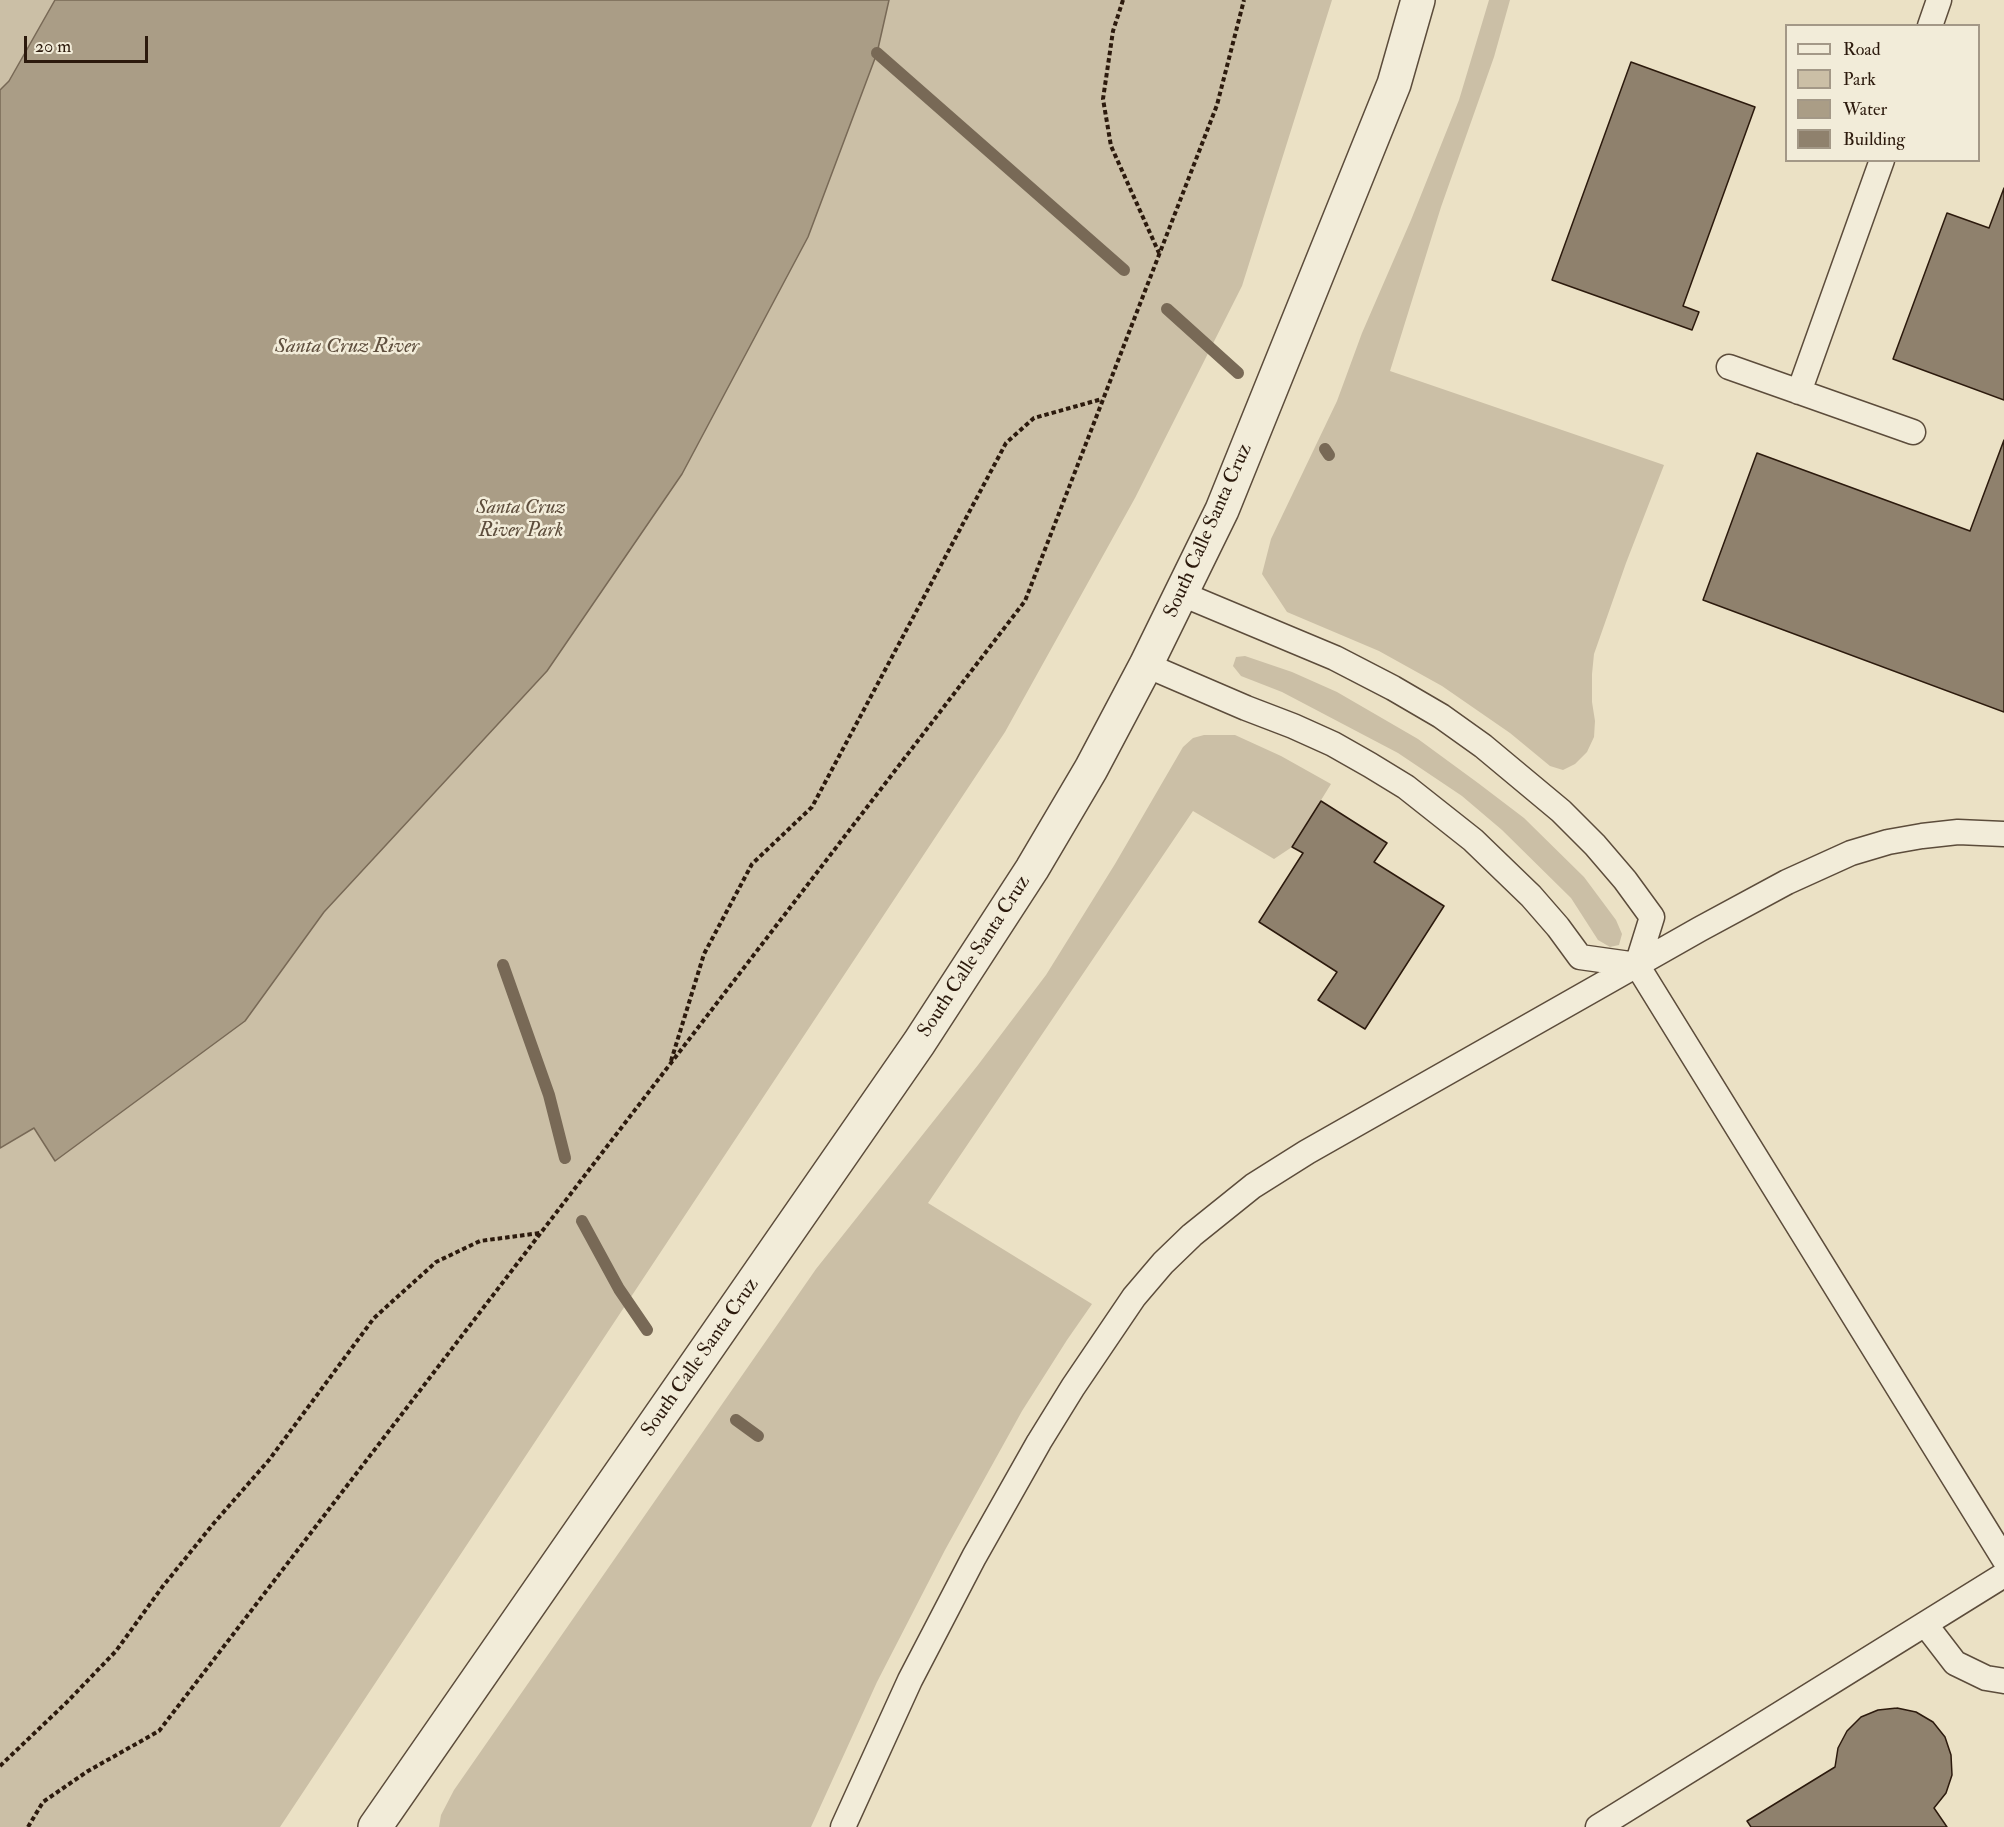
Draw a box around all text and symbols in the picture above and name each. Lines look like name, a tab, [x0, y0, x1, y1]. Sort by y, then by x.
scale bar	[27, 24, 152, 62]
legend	[1785, 24, 1980, 162]
text: 20 m	[35, 35, 71, 58]
text: Road	[1843, 38, 1881, 61]
text: Park	[1843, 68, 1876, 91]
text: Water	[1843, 98, 1887, 121]
text: Building	[1843, 128, 1905, 151]
water label: Santa Cruz River	[275, 334, 419, 360]
street label: South Calle Santa Cruz	[1160, 440, 1258, 622]
park label: Santa Cruz River Park	[476, 497, 566, 544]
street label: South Calle Santa Cruz	[914, 872, 1036, 1042]
street label: South Calle Santa Cruz	[637, 1274, 765, 1442]

